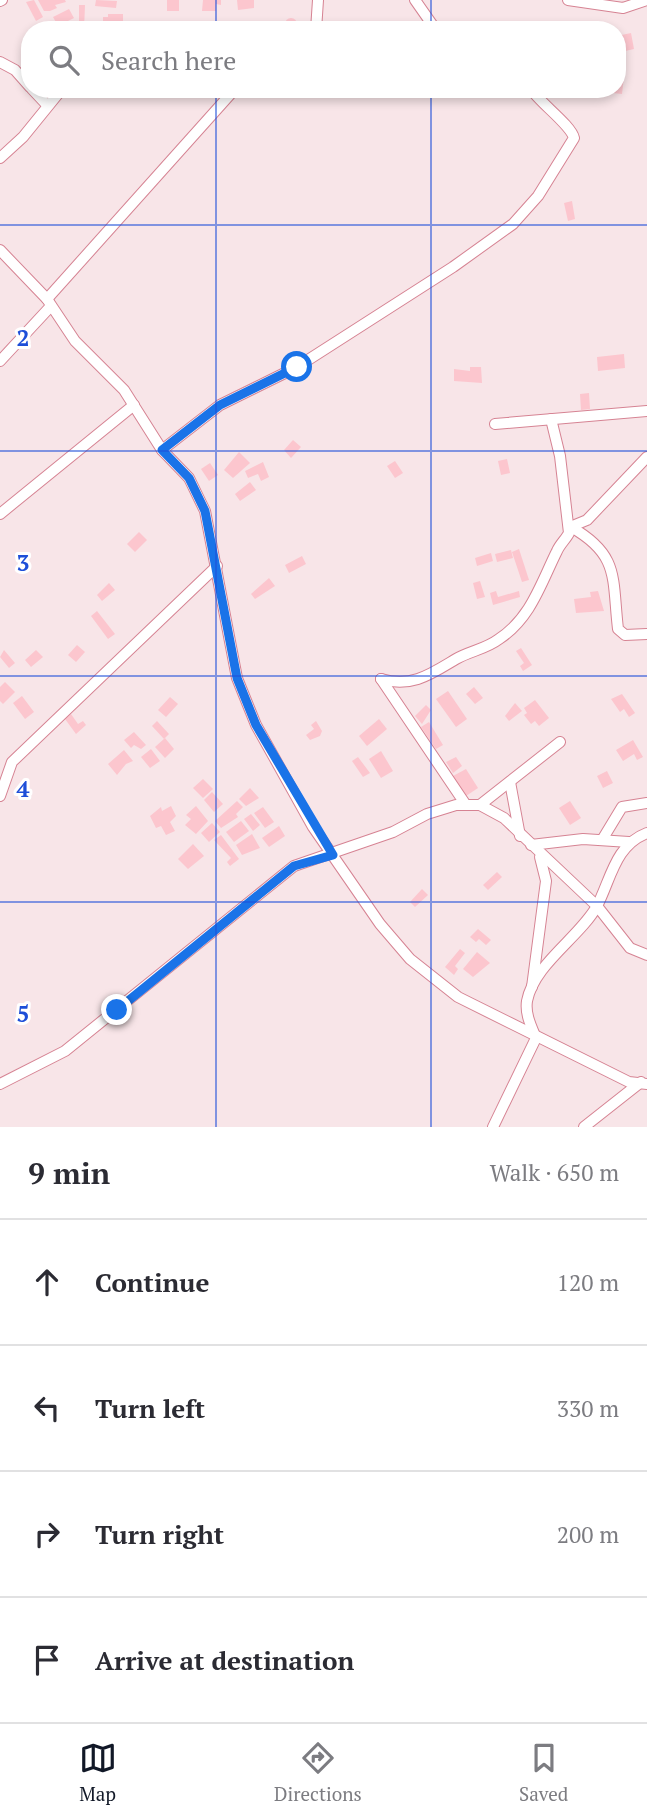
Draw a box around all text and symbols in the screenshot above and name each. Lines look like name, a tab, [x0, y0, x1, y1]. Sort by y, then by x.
search box	[21, 21, 626, 98]
icon: search	[45, 41, 83, 79]
text: Search here	[101, 43, 236, 77]
text: 2	[17, 322, 30, 353]
route start	[281, 351, 312, 382]
text: 3	[17, 547, 30, 578]
text: 4	[17, 773, 30, 804]
route end	[101, 994, 132, 1025]
text: 5	[17, 998, 30, 1029]
text: 9 min	[28, 1153, 110, 1193]
text: Walk · 650 m	[490, 1157, 619, 1188]
icon: ahead	[28, 1263, 66, 1301]
text: Continue	[95, 1265, 209, 1299]
text: 120 m	[557, 1267, 619, 1298]
icon: left	[28, 1389, 66, 1427]
text: Turn left	[95, 1391, 205, 1425]
text: 330 m	[557, 1393, 619, 1424]
icon: right	[28, 1515, 66, 1553]
text: Turn right	[95, 1517, 224, 1551]
text: 200 m	[557, 1519, 619, 1550]
icon: arrive	[28, 1641, 66, 1679]
text: Arrive at destination	[95, 1643, 354, 1677]
tab: Map	[79, 1739, 117, 1806]
tab: Directions	[274, 1739, 362, 1806]
tab: Saved	[519, 1739, 568, 1806]

